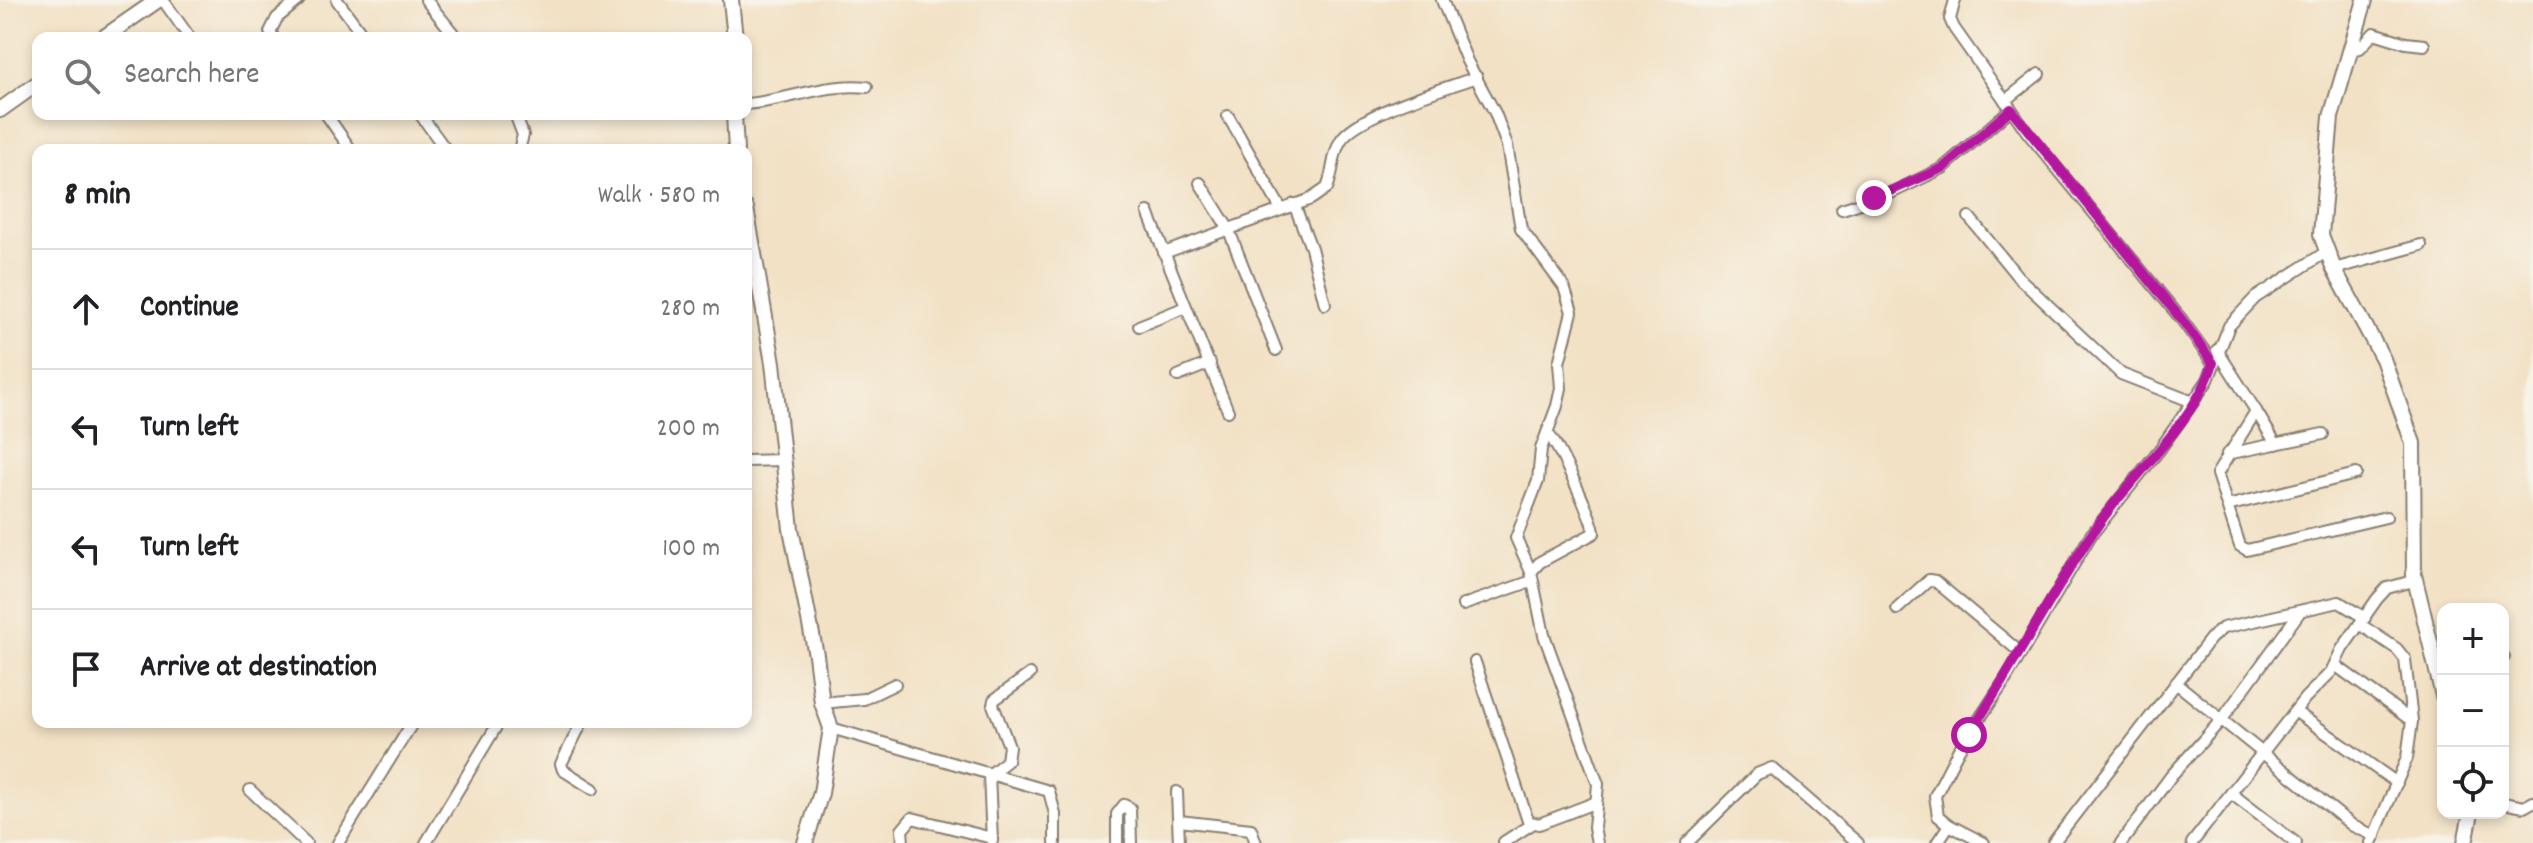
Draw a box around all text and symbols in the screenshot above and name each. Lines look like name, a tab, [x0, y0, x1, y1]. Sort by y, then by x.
search box	[32, 32, 752, 120]
icon: search	[60, 54, 104, 98]
text: Search here	[124, 55, 260, 98]
text: 8 min	[64, 172, 131, 221]
text: Walk · 580 m	[598, 178, 720, 215]
route end	[1856, 180, 1892, 216]
icon: ahead	[64, 287, 108, 331]
text: Continue	[140, 288, 239, 331]
text: 280 m	[660, 291, 720, 328]
icon: left	[64, 407, 108, 451]
text: Turn left	[140, 408, 239, 451]
text: 200 m	[656, 411, 720, 448]
icon: left	[64, 527, 108, 571]
text: Turn left	[140, 528, 239, 571]
text: 100 m	[662, 531, 720, 568]
map controls	[2437, 603, 2509, 819]
button: +	[2437, 603, 2509, 675]
icon: arrive	[64, 647, 108, 691]
text: Arrive at destination	[140, 648, 377, 691]
button: −	[2437, 675, 2509, 747]
route start	[1951, 717, 1987, 753]
button: locate	[2437, 747, 2509, 819]

